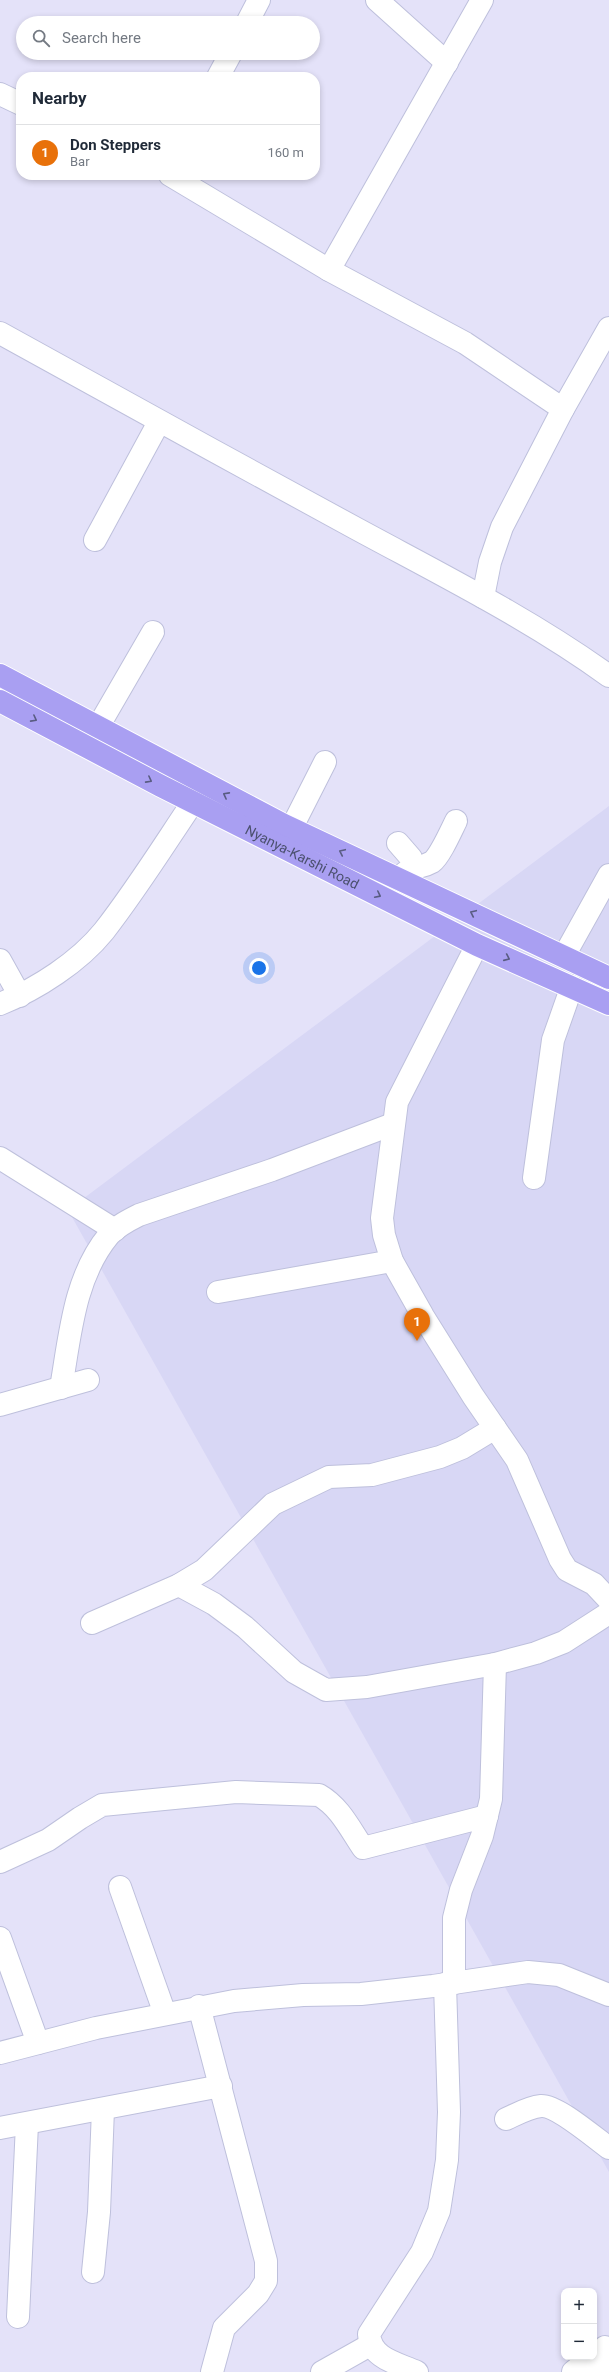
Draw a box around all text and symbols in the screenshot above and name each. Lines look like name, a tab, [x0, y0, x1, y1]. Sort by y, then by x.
search box	[16, 16, 320, 60]
icon: search	[30, 27, 52, 49]
text: Search here	[62, 29, 141, 47]
text: Nearby	[32, 88, 87, 108]
text: Don Steppers	[70, 136, 161, 154]
text: 1	[41, 145, 49, 160]
text: 160 m	[267, 145, 304, 160]
text: Bar	[70, 154, 90, 169]
one-way arrow	[30, 714, 38, 722]
one-way arrow	[145, 776, 152, 783]
one-way arrow	[223, 792, 230, 799]
street label: Nyanya-Karshi Road	[243, 822, 362, 892]
one-way arrow	[339, 849, 347, 857]
one-way arrow	[374, 890, 381, 898]
one-way arrow	[469, 910, 477, 918]
one-way arrow	[503, 953, 511, 961]
your location	[249, 958, 269, 978]
pin: 1	[404, 1308, 430, 1341]
map controls	[561, 2288, 597, 2360]
button: +	[561, 2288, 597, 2324]
button: −	[561, 2324, 597, 2360]

